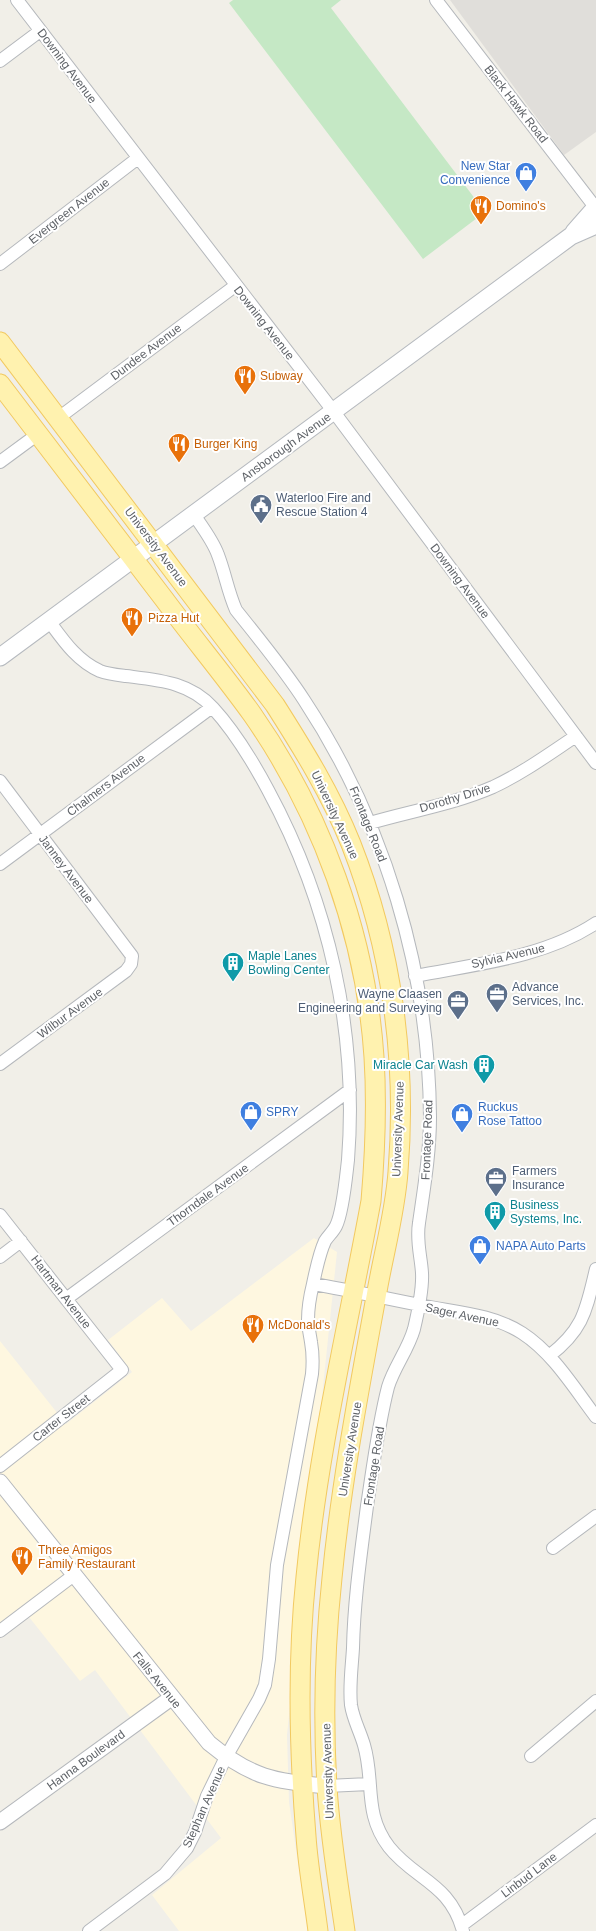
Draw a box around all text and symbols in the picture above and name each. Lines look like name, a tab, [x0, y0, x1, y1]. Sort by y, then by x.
street label: Downing Avenue	[34, 26, 100, 106]
street label: Black Hawk Road	[481, 62, 551, 146]
place label: New Star Convenience	[440, 159, 510, 187]
shop icon: New Star Convenience	[513, 160, 539, 193]
street label: Evergreen Avenue	[26, 175, 112, 247]
restaurant icon: Domino's	[468, 193, 494, 226]
place label: Domino's	[496, 199, 546, 213]
street label: Downing Avenue	[231, 283, 297, 363]
street label: Dundee Avenue	[108, 321, 184, 383]
restaurant icon: Subway	[232, 363, 258, 396]
place label: Subway	[260, 369, 303, 383]
street label: Ansborough Avenue	[238, 409, 334, 484]
restaurant icon: Burger King	[166, 431, 192, 464]
place label: Burger King	[194, 437, 257, 451]
place label: Waterloo Fire and Rescue Station 4	[276, 491, 371, 519]
public building icon: Waterloo Fire and Rescue Station 4	[248, 492, 274, 525]
street label: University Avenue	[122, 505, 191, 590]
street label: Downing Avenue	[427, 541, 493, 621]
restaurant icon: Pizza Hut	[119, 605, 145, 638]
place label: Pizza Hut	[148, 611, 200, 625]
street label: Chalmers Avenue	[64, 751, 148, 819]
street label: University Avenue	[308, 769, 362, 862]
street label: Dorothy Drive	[418, 780, 492, 815]
street label: Frontage Road	[347, 784, 389, 864]
street label: Janney Avenue	[36, 832, 96, 906]
street label: Sylvia Avenue	[470, 941, 547, 971]
place label: Maple Lanes Bowling Center	[248, 949, 329, 977]
building icon: Maple Lanes Bowling Center	[220, 950, 246, 983]
place label: Advance Services, Inc.	[512, 980, 584, 1008]
office icon: Advance Services, Inc.	[484, 981, 510, 1014]
street label: Wilbur Avenue	[35, 984, 106, 1041]
place label: Wayne Claasen Engineering and Surveying	[298, 987, 442, 1015]
office icon: Wayne Claasen Engineering and Surveying	[445, 988, 471, 1021]
building icon: Miracle Car Wash	[471, 1052, 497, 1085]
place label: Miracle Car Wash	[373, 1058, 468, 1072]
street label: University Avenue	[389, 1081, 407, 1177]
shop icon: SPRY	[238, 1099, 264, 1132]
street label: Frontage Road	[419, 1100, 435, 1180]
place label: Ruckus Rose Tattoo	[478, 1100, 542, 1128]
shop icon: Ruckus Rose Tattoo	[449, 1101, 475, 1134]
place label: SPRY	[266, 1105, 298, 1119]
street label: Thorndale Avenue	[165, 1161, 252, 1229]
place label: Farmers Insurance	[512, 1164, 565, 1192]
office icon: Farmers Insurance	[483, 1165, 509, 1198]
place label: Business Systems, Inc.	[510, 1198, 582, 1226]
building icon: Business Systems, Inc.	[482, 1199, 508, 1232]
shop icon: NAPA Auto Parts	[467, 1233, 493, 1266]
place label: NAPA Auto Parts	[496, 1239, 586, 1253]
street label: Hartman Avenue	[28, 1253, 94, 1332]
street label: Sager Avenue	[424, 1300, 501, 1330]
restaurant icon: McDonald's	[240, 1312, 266, 1345]
place label: McDonald's	[268, 1318, 330, 1332]
street label: Carter Street	[30, 1391, 93, 1445]
street label: University Avenue	[336, 1400, 364, 1497]
street label: Frontage Road	[361, 1425, 387, 1507]
place label: Three Amigos Family Restaurant	[38, 1543, 136, 1571]
restaurant icon: Three Amigos Family Restaurant	[9, 1544, 35, 1577]
street label: Falls Avenue	[130, 1649, 184, 1711]
street label: University Avenue	[319, 1723, 337, 1819]
street label: Hanna Boulevard	[44, 1727, 128, 1793]
street label: Stephan Avenue	[180, 1764, 228, 1850]
street label: Linbud Lane	[498, 1849, 560, 1900]

